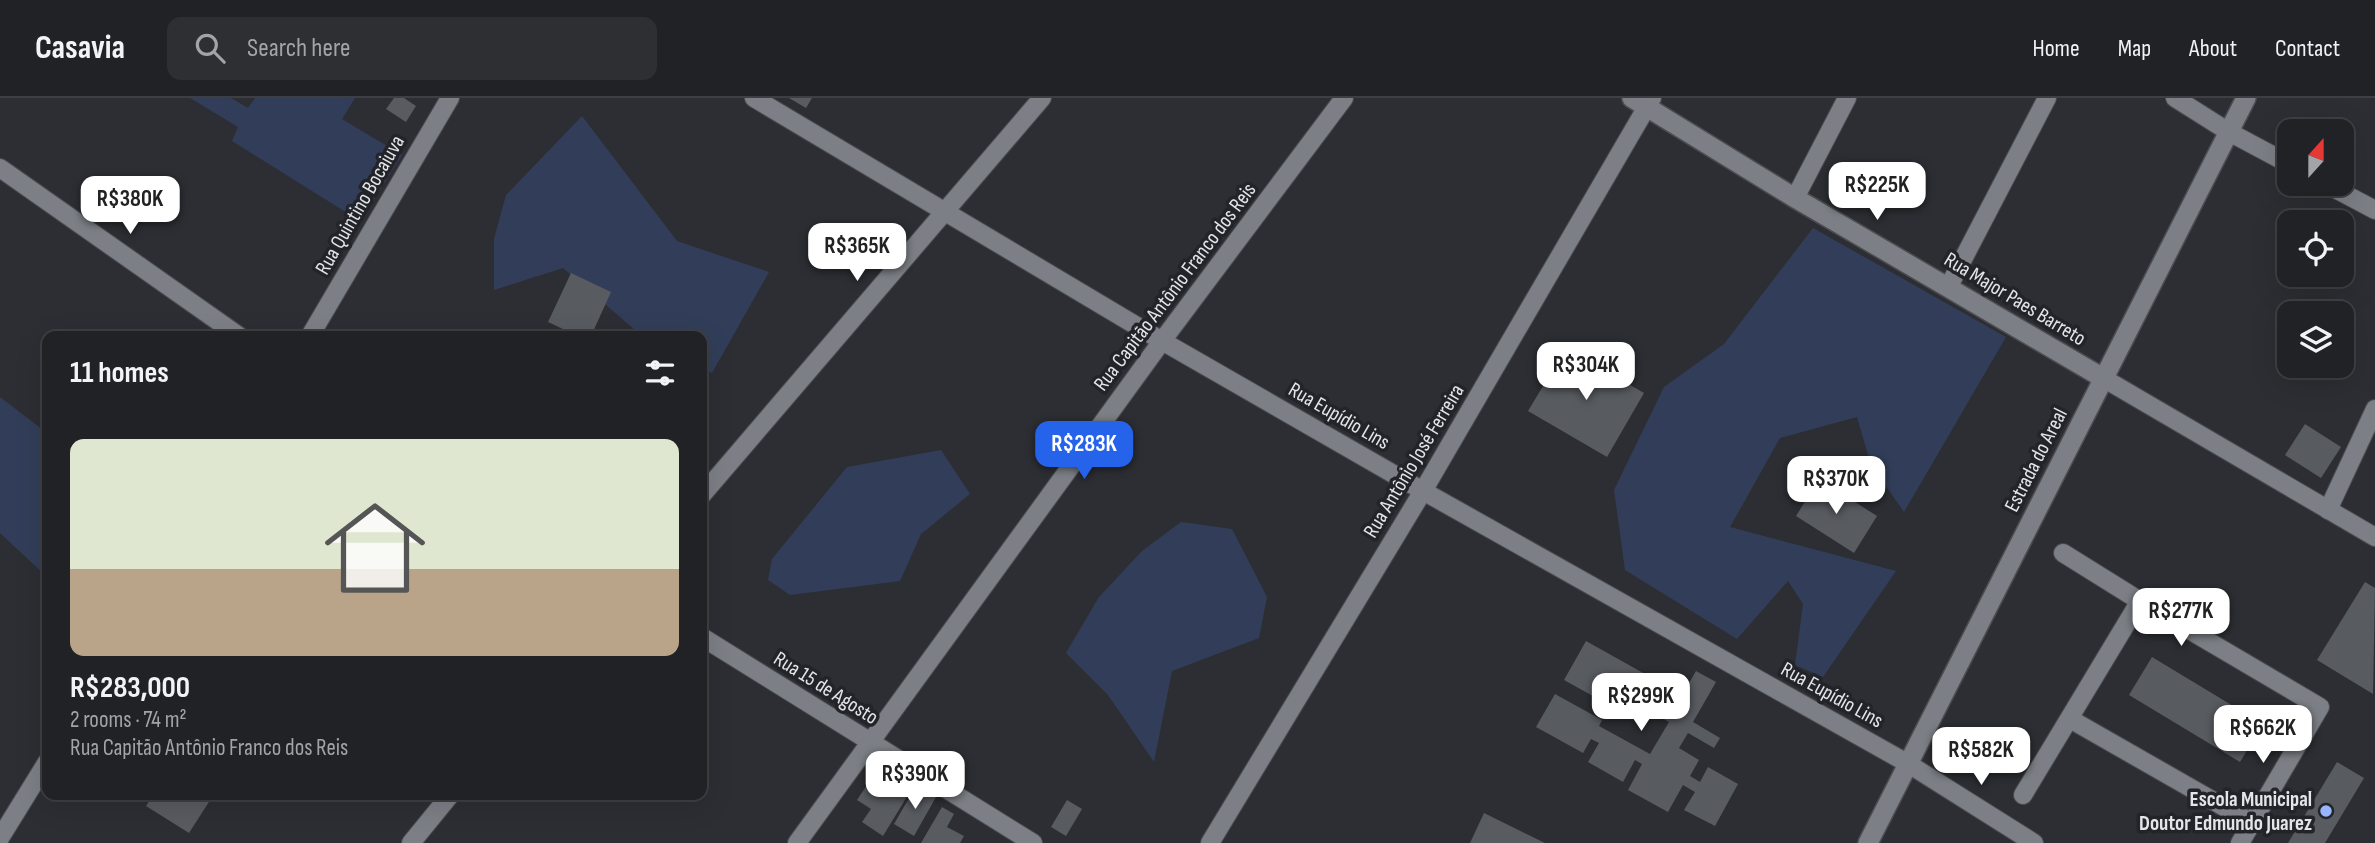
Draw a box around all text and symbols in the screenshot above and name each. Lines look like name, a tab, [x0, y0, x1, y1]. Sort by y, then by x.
search box	[167, 17, 657, 80]
text: Casavia	[35, 28, 125, 68]
icon: search	[191, 29, 229, 67]
text: Search here	[247, 33, 350, 64]
text: Home	[2032, 34, 2080, 63]
text: Map	[2118, 34, 2151, 63]
text: About	[2189, 34, 2237, 63]
text: Contact	[2275, 34, 2340, 63]
north arrow	[2277, 119, 2354, 196]
map controls	[2277, 119, 2354, 378]
street label: Rua Quintino Bocaiuva	[310, 131, 410, 279]
pin: R$225K	[1820, 162, 1934, 222]
text: R$225K	[1845, 171, 1909, 199]
pin: R$380K	[73, 176, 187, 236]
street label: Rua Capitão Antônio Franco dos Reis	[1089, 178, 1261, 396]
text: R$380K	[97, 185, 163, 213]
button: locate	[2277, 210, 2354, 287]
pin: R$365K	[800, 223, 914, 283]
text: R$365K	[824, 232, 890, 260]
street label: Rua Major Paes Barreto	[1940, 247, 2090, 351]
button: layers	[2277, 301, 2354, 378]
pin: R$304K	[1529, 342, 1643, 402]
text: R$304K	[1553, 351, 1619, 379]
icon: filters	[641, 354, 679, 392]
text: 11 homes	[70, 355, 169, 391]
street label: Rua Eupídio Lins	[1284, 377, 1394, 455]
street label: Rua Antônio José Ferreira	[1358, 380, 1470, 542]
street label: Estrada do Areal	[1999, 404, 2073, 516]
pin: R$283K	[1027, 422, 1141, 481]
text: R$283K	[1051, 430, 1117, 458]
pin: R$370K	[1779, 456, 1893, 516]
text: R$370K	[1803, 465, 1869, 493]
icon: home	[312, 485, 438, 611]
pin: R$277K	[2124, 588, 2238, 648]
text: R$277K	[2149, 597, 2213, 625]
street label: Rua 15 de Agosto	[769, 646, 883, 730]
street label: Rua Eupídio Lins	[1777, 657, 1887, 733]
text: R$283,000	[70, 670, 190, 706]
pin: R$299K	[1584, 674, 1698, 733]
text: R$299K	[1608, 682, 1674, 710]
text: 2 rooms · 74 m²	[70, 706, 187, 734]
pin: R$662K	[2206, 706, 2320, 765]
text: R$662K	[2230, 714, 2296, 742]
pin: R$582K	[1924, 728, 2038, 787]
text: Rua Capitão Antônio Franco dos Reis	[70, 734, 348, 762]
text: R$582K	[1948, 736, 2014, 764]
pin: R$390K	[858, 752, 972, 811]
text: R$390K	[882, 760, 948, 788]
place label: Escola Municipal Doutor Edmundo Juarez	[2139, 787, 2312, 836]
marker: Escola Municipal Doutor Edmundo Juarez	[2318, 803, 2334, 819]

